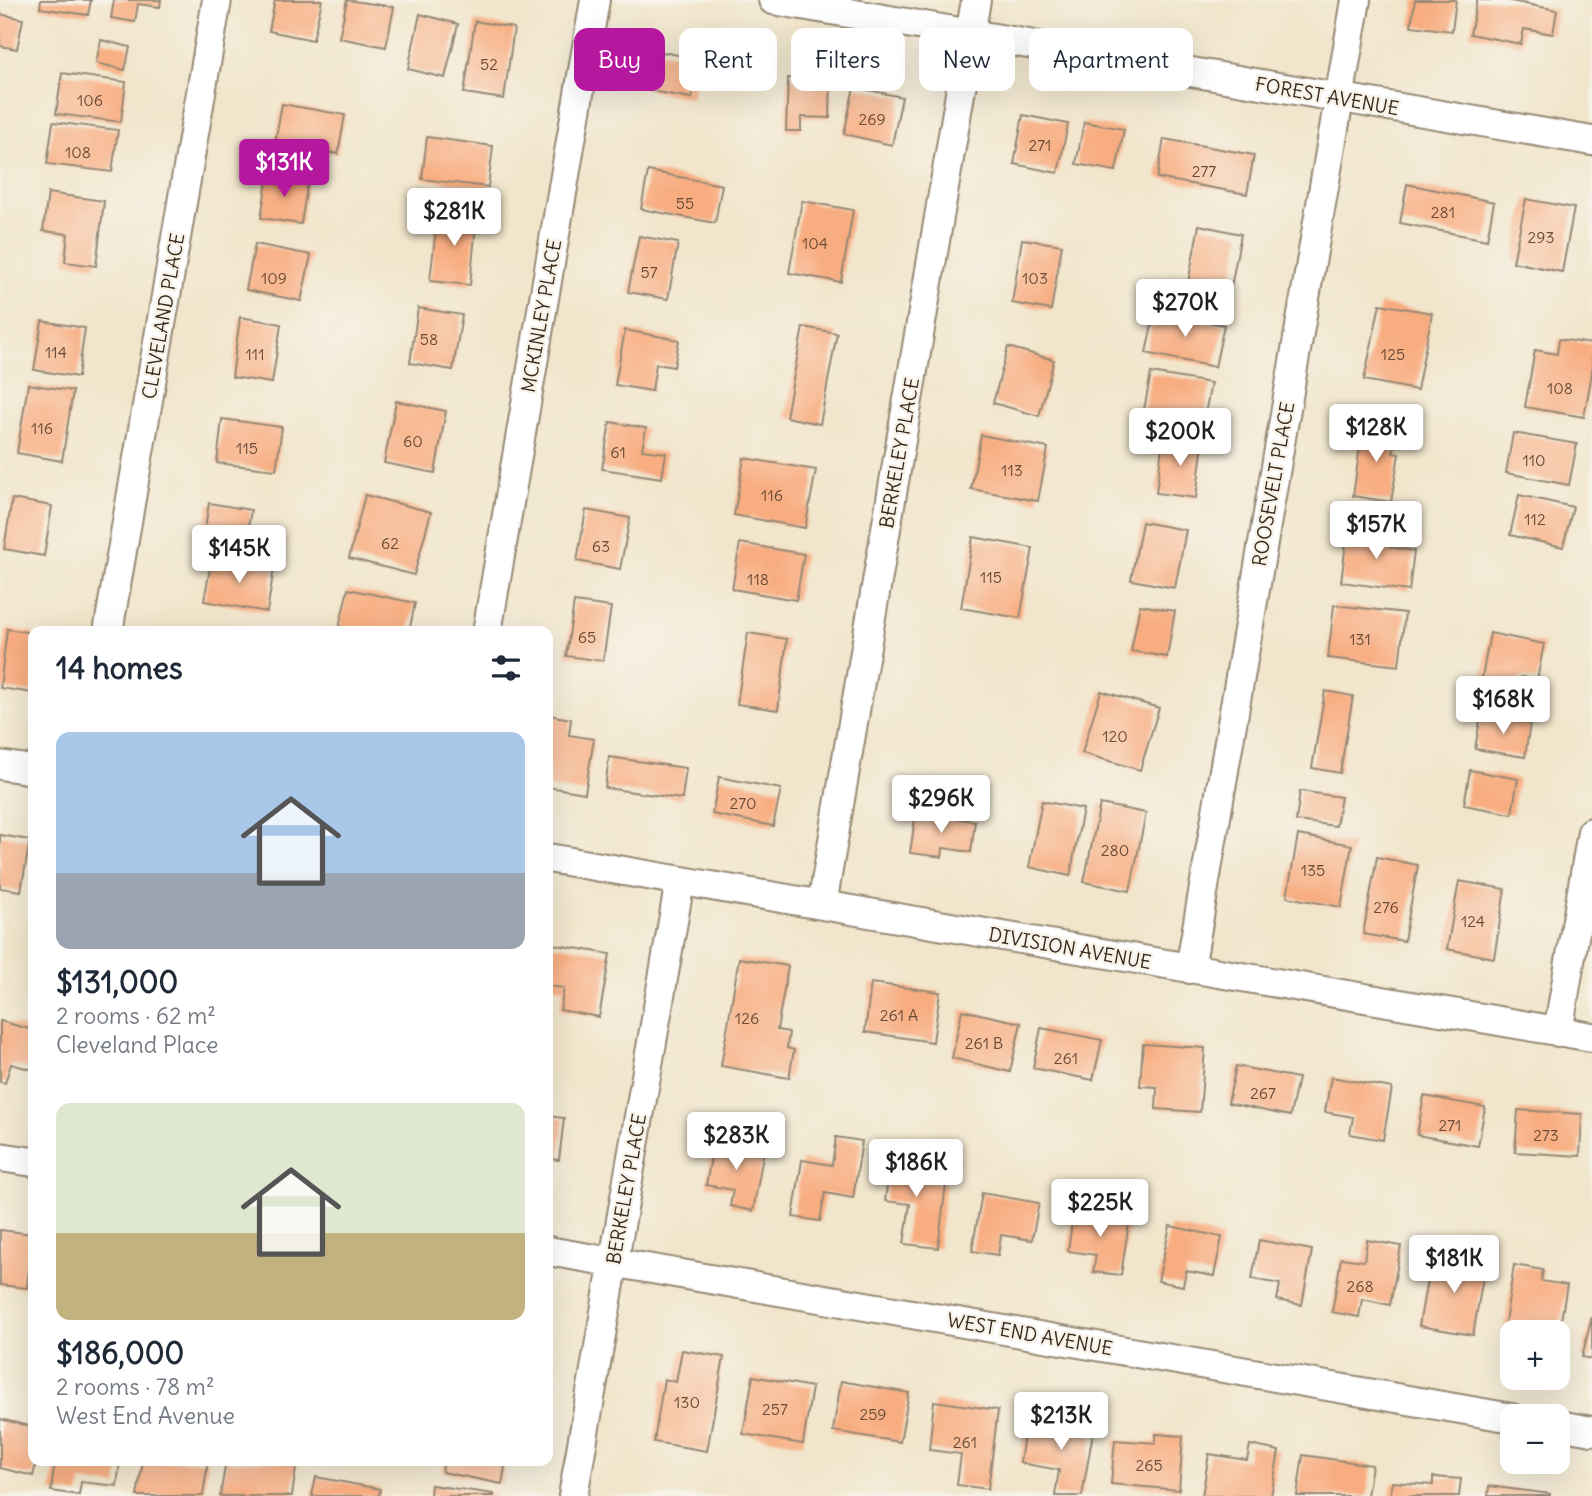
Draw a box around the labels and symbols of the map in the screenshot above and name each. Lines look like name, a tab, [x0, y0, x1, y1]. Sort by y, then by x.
house number: 52	[480, 54, 498, 74]
street label: FOREST AVENUE	[1253, 72, 1401, 120]
house number: 106	[77, 90, 103, 110]
house number: 269	[858, 109, 886, 129]
house number: 271	[1029, 135, 1051, 155]
pin: $131K	[235, 140, 333, 199]
house number: 108	[65, 142, 91, 162]
house number: 277	[1192, 161, 1216, 181]
pin: $281K	[405, 188, 503, 248]
house number: 55	[676, 193, 694, 213]
house number: 281	[1431, 202, 1455, 222]
house number: 293	[1527, 227, 1555, 247]
street label: CLEVELAND PLACE	[137, 231, 189, 401]
house number: 104	[802, 233, 828, 253]
street label: MCKINLEY PLACE	[516, 238, 566, 394]
house number: 57	[640, 262, 658, 282]
house number: 109	[261, 268, 287, 288]
house number: 103	[1022, 268, 1048, 288]
pin: $270K	[1136, 280, 1234, 339]
house number: 58	[420, 329, 438, 349]
house number: 114	[45, 342, 67, 362]
house number: 111	[245, 344, 265, 364]
house number: 125	[1381, 344, 1405, 364]
street label: BERKELEY PLACE	[874, 376, 924, 530]
house number: 108	[1547, 378, 1573, 398]
street label: ROOSEVELT PLACE	[1247, 400, 1299, 568]
pin: $128K	[1327, 405, 1425, 464]
pin: $200K	[1131, 408, 1229, 468]
house number: 116	[31, 418, 53, 438]
house number: 60	[403, 431, 423, 451]
house number: 115	[236, 438, 258, 458]
house number: 61	[610, 442, 626, 462]
house number: 110	[1522, 450, 1546, 470]
house number: 113	[1001, 460, 1023, 480]
house number: 116	[761, 485, 783, 505]
pin: $157K	[1327, 502, 1425, 561]
house number: 112	[1524, 509, 1546, 529]
pin: $145K	[190, 526, 288, 585]
house number: 62	[381, 533, 399, 553]
house number: 63	[592, 536, 610, 556]
house number: 115	[980, 567, 1002, 587]
house number: 118	[747, 569, 769, 589]
house number: 65	[578, 627, 596, 647]
house number: 131	[1349, 629, 1371, 649]
pin: $168K	[1454, 676, 1552, 736]
house number: 120	[1102, 726, 1128, 746]
pin: $296K	[892, 776, 990, 835]
house number: 270	[729, 793, 757, 813]
house number: 280	[1101, 840, 1129, 860]
house number: 135	[1301, 860, 1325, 880]
house number: 276	[1373, 897, 1399, 917]
house number: 124	[1461, 911, 1485, 931]
street label: DIVISION AVENUE	[987, 922, 1153, 974]
house number: 261 A	[880, 1005, 918, 1025]
house number: 126	[735, 1008, 759, 1028]
house number: 261 B	[965, 1033, 1003, 1053]
house number: 261	[1054, 1048, 1078, 1068]
house number: 267	[1250, 1083, 1276, 1103]
street label: BERKELEY PLACE	[601, 1112, 651, 1266]
pin: $283K	[687, 1112, 785, 1172]
house number: 271	[1439, 1115, 1461, 1135]
house number: 273	[1533, 1125, 1559, 1145]
pin: $186K	[867, 1140, 965, 1199]
pin: $225K	[1051, 1180, 1149, 1239]
pin: $181K	[1405, 1236, 1503, 1295]
house number: 268	[1346, 1276, 1374, 1296]
street label: WEST END AVENUE	[945, 1308, 1115, 1360]
house number: 130	[674, 1392, 700, 1412]
pin: $213K	[1012, 1392, 1110, 1452]
house number: 257	[762, 1399, 788, 1419]
house number: 259	[859, 1404, 887, 1424]
house number: 261	[953, 1432, 977, 1452]
house number: 265	[1135, 1455, 1163, 1475]

